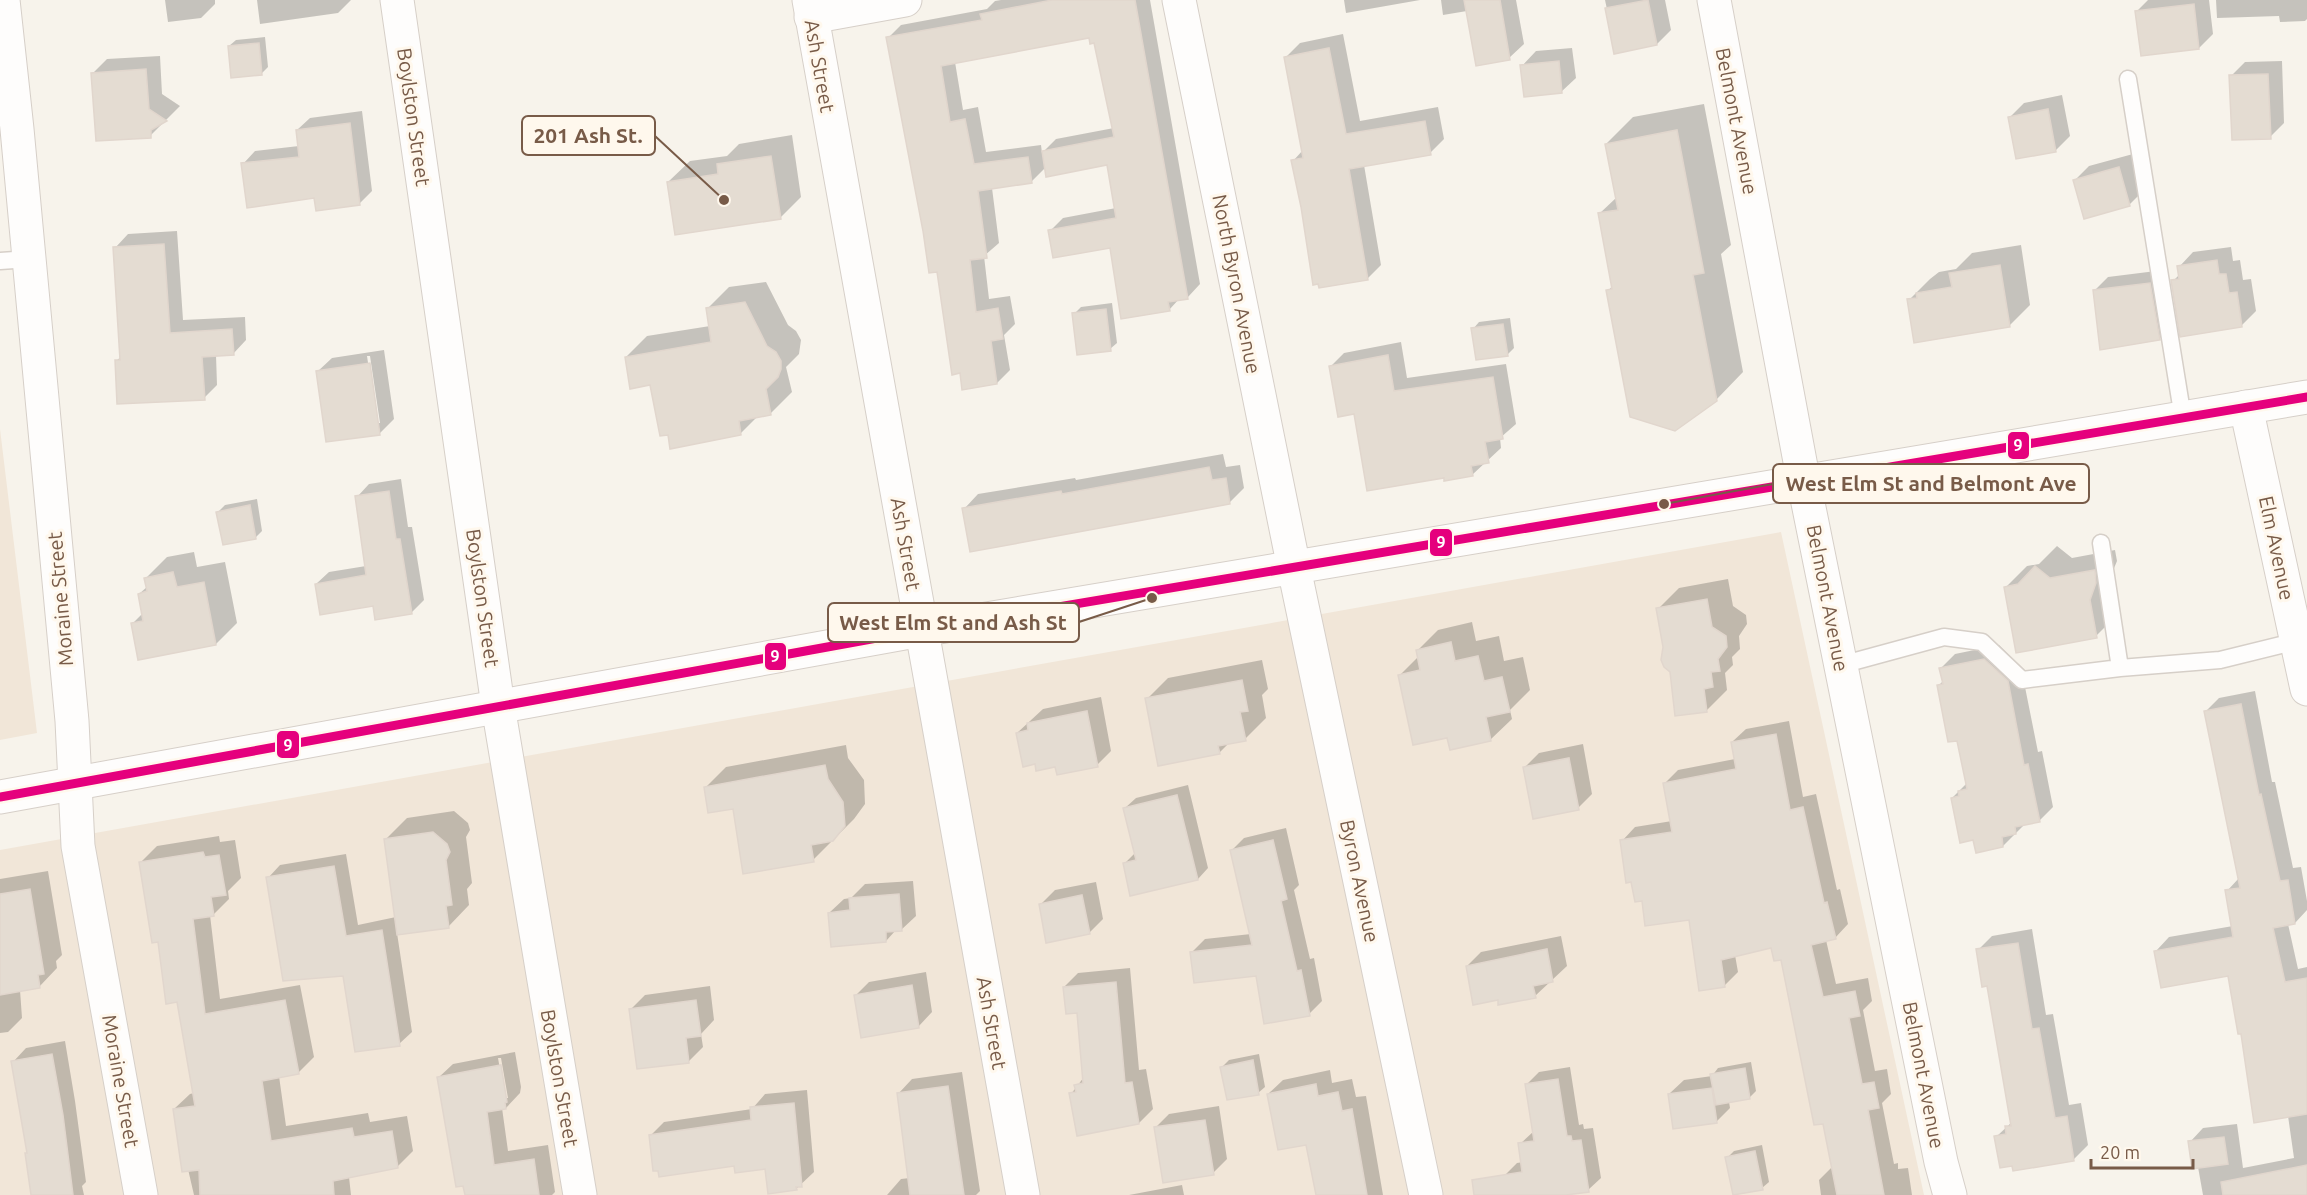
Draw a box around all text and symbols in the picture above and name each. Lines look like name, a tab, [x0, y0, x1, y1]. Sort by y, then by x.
street label: Ash Street	[801, 18, 839, 114]
street label: Boylston Street	[393, 46, 435, 188]
street label: Belmont Avenue	[1711, 46, 1763, 196]
callout: 201 Ash St.	[522, 116, 655, 155]
text: 201 Ash St.	[533, 123, 643, 147]
street label: North Byron Avenue	[1208, 192, 1266, 376]
line badge: 9	[2007, 431, 2030, 460]
text: 9	[2013, 436, 2023, 454]
callout: West Elm St and Belmont Ave	[1773, 464, 2089, 503]
text: West Elm St and Belmont Ave	[1785, 471, 2077, 495]
street label: Elm Avenue	[2255, 494, 2299, 602]
street label: Ash Street	[887, 496, 925, 592]
street label: Belmont Avenue	[1802, 523, 1854, 673]
street label: Boylston Street	[462, 527, 504, 669]
line badge: 9	[1429, 528, 1453, 557]
street label: Moraine Street	[43, 531, 77, 667]
text: 9	[1436, 533, 1446, 551]
callout: West Elm St and Ash St	[828, 603, 1079, 642]
text: West Elm St and Ash St	[839, 610, 1067, 634]
line badge: 9	[764, 642, 787, 671]
text: 9	[770, 647, 780, 665]
line badge: 9	[276, 730, 300, 759]
text: 9	[283, 736, 293, 754]
street label: Byron Avenue	[1336, 817, 1384, 945]
street label: Ash Street	[973, 975, 1011, 1071]
street label: Belmont Avenue	[1898, 1000, 1950, 1150]
street label: Boylston Street	[537, 1007, 583, 1149]
street label: Moraine Street	[98, 1013, 144, 1149]
scale bar	[2091, 1132, 2193, 1170]
text: 20 m	[2100, 1142, 2140, 1162]

